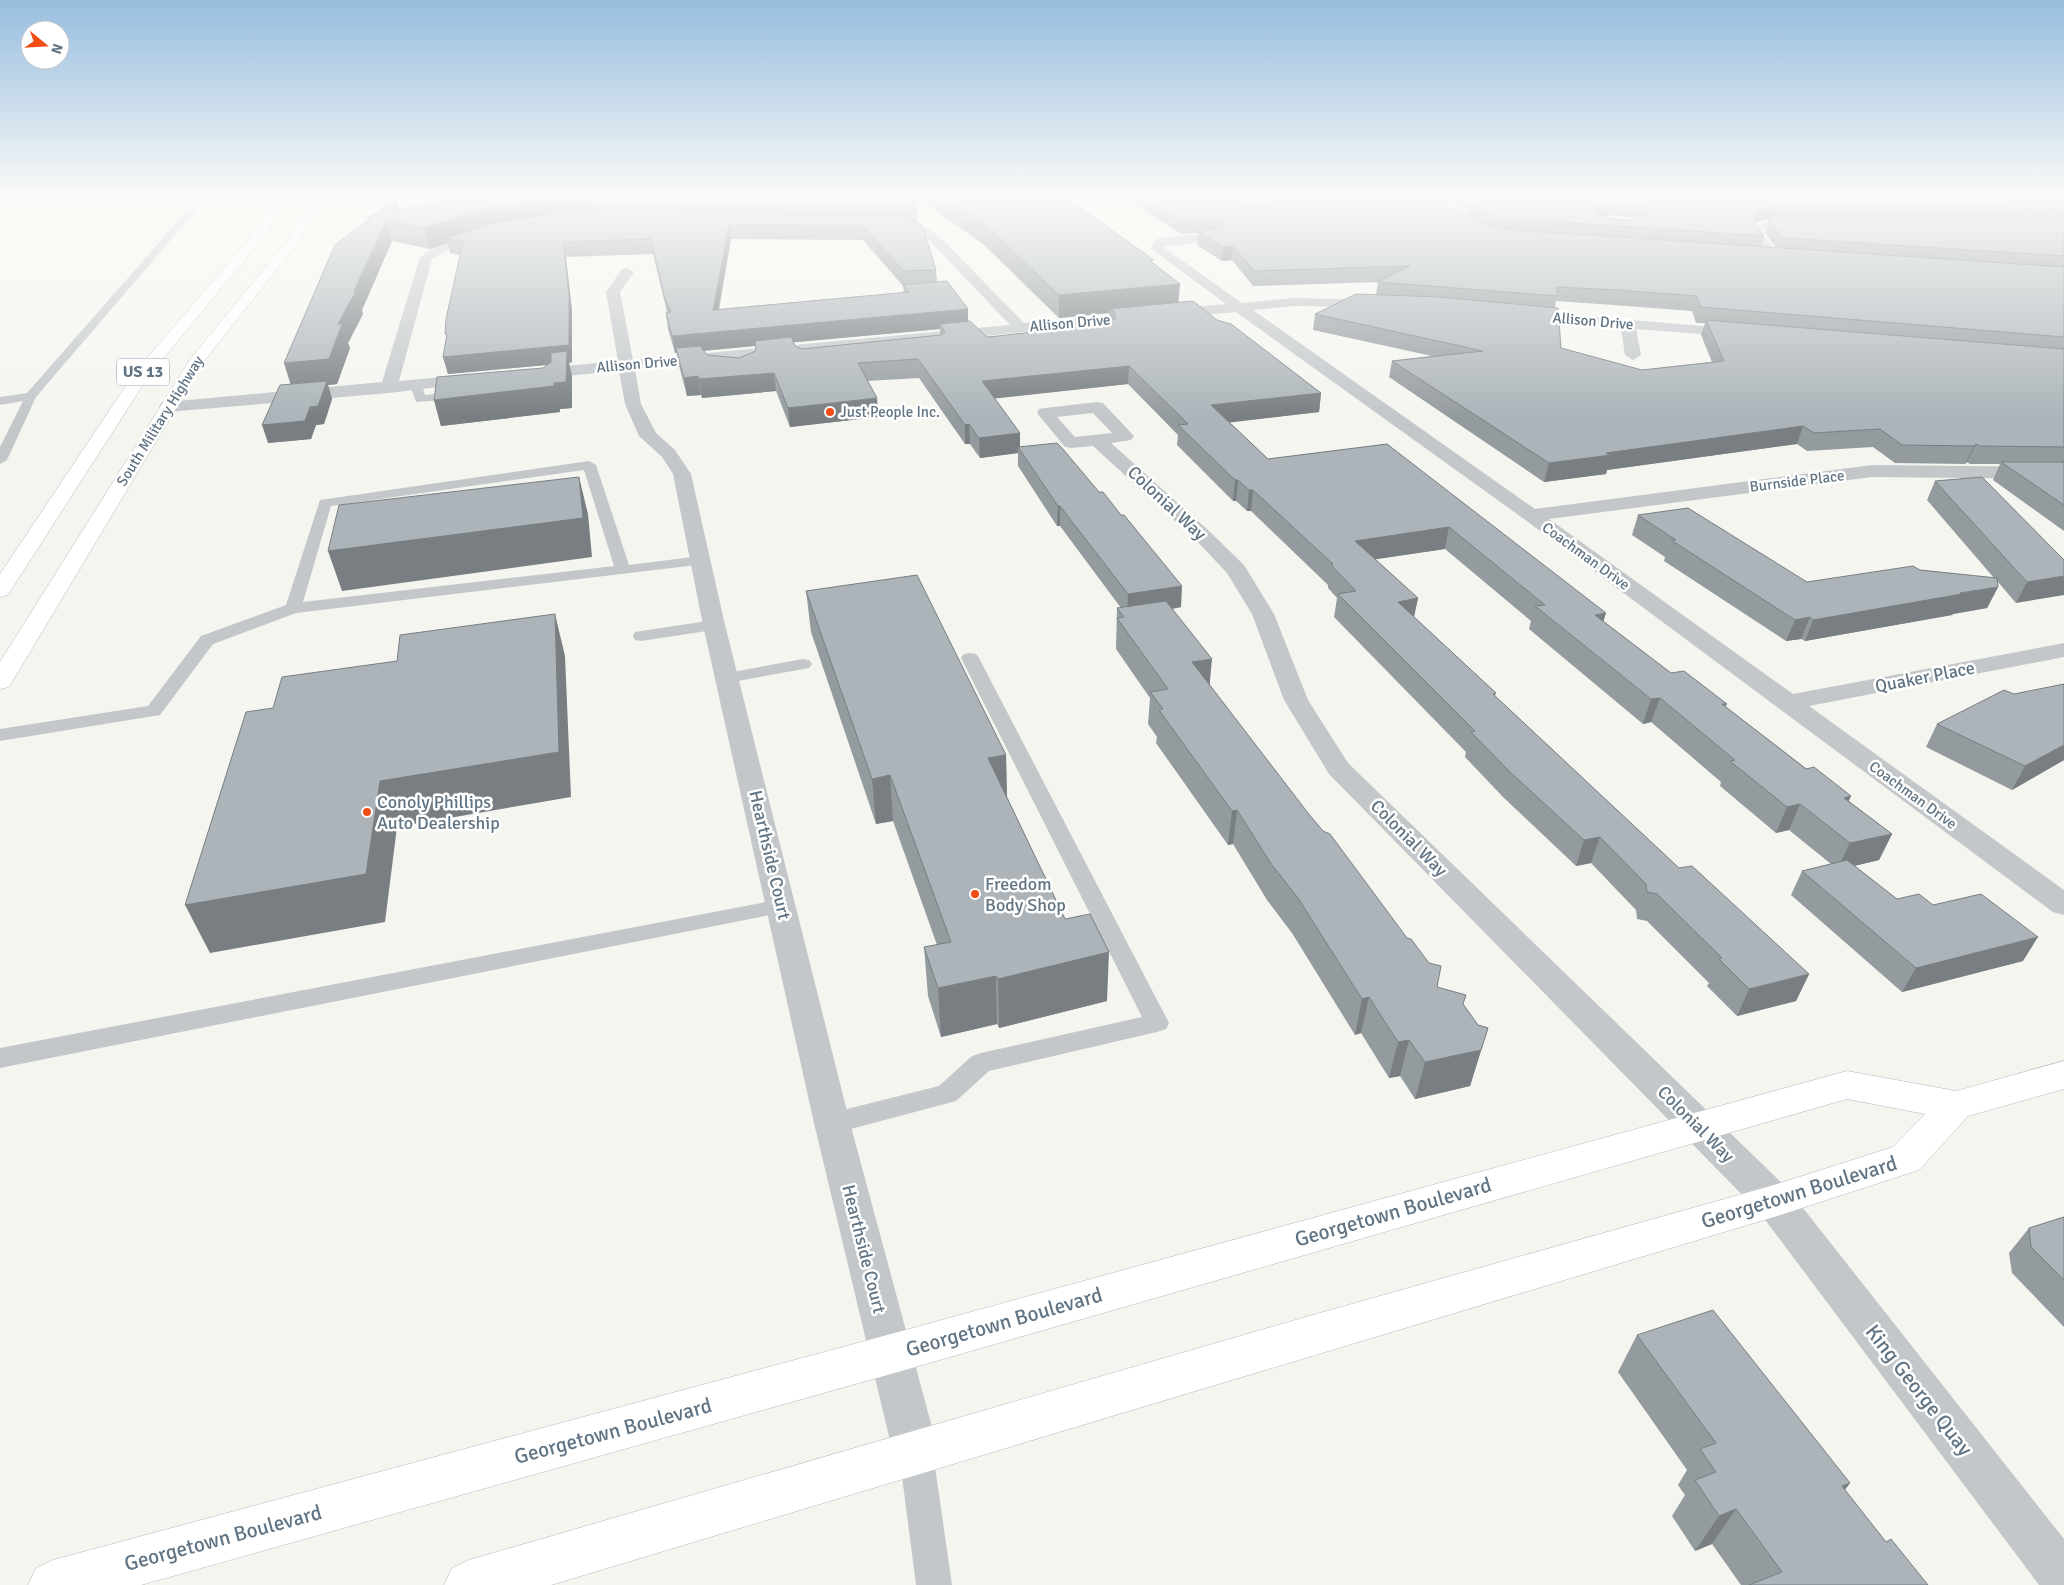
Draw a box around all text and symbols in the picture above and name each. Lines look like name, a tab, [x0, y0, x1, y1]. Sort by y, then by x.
north arrow	[20, 20, 70, 70]
text: N	[47, 42, 66, 56]
street label: Allison Drive	[1552, 309, 1634, 333]
street label: Allison Drive	[1029, 311, 1111, 335]
street label: Allison Drive	[596, 352, 678, 376]
street label: South Military Highway	[113, 353, 207, 489]
road number: US 13	[117, 358, 169, 386]
place label: Just People Inc.	[840, 403, 940, 421]
marker: Just People Inc.	[824, 406, 836, 418]
street label: Colonial Way	[1123, 461, 1211, 545]
street label: Burnside Place	[1749, 466, 1845, 496]
street label: Coachman Drive	[1539, 518, 1633, 594]
street label: Quaker Place	[1873, 657, 1977, 697]
street label: Coachman Drive	[1866, 757, 1960, 833]
street label: Hearthside Court	[744, 788, 796, 922]
place label: Conoly Phillips Auto Dealership	[377, 791, 500, 834]
street label: Colonial Way	[1366, 795, 1452, 881]
marker: Conoly Phillips Auto Dealership	[361, 806, 373, 818]
place label: Freedom Body Shop	[985, 873, 1066, 916]
marker: Freedom Body Shop	[969, 888, 981, 900]
street label: Colonial Way	[1653, 1081, 1739, 1167]
street label: Georgetown Boulevard	[1698, 1150, 1900, 1234]
street label: Georgetown Boulevard	[1292, 1171, 1494, 1253]
street label: Hearthside Court	[837, 1182, 891, 1316]
street label: Georgetown Boulevard	[903, 1281, 1105, 1363]
street label: King George Quay	[1860, 1319, 1978, 1461]
street label: Georgetown Boulevard	[511, 1392, 715, 1470]
street label: Georgetown Boulevard	[121, 1499, 325, 1577]

